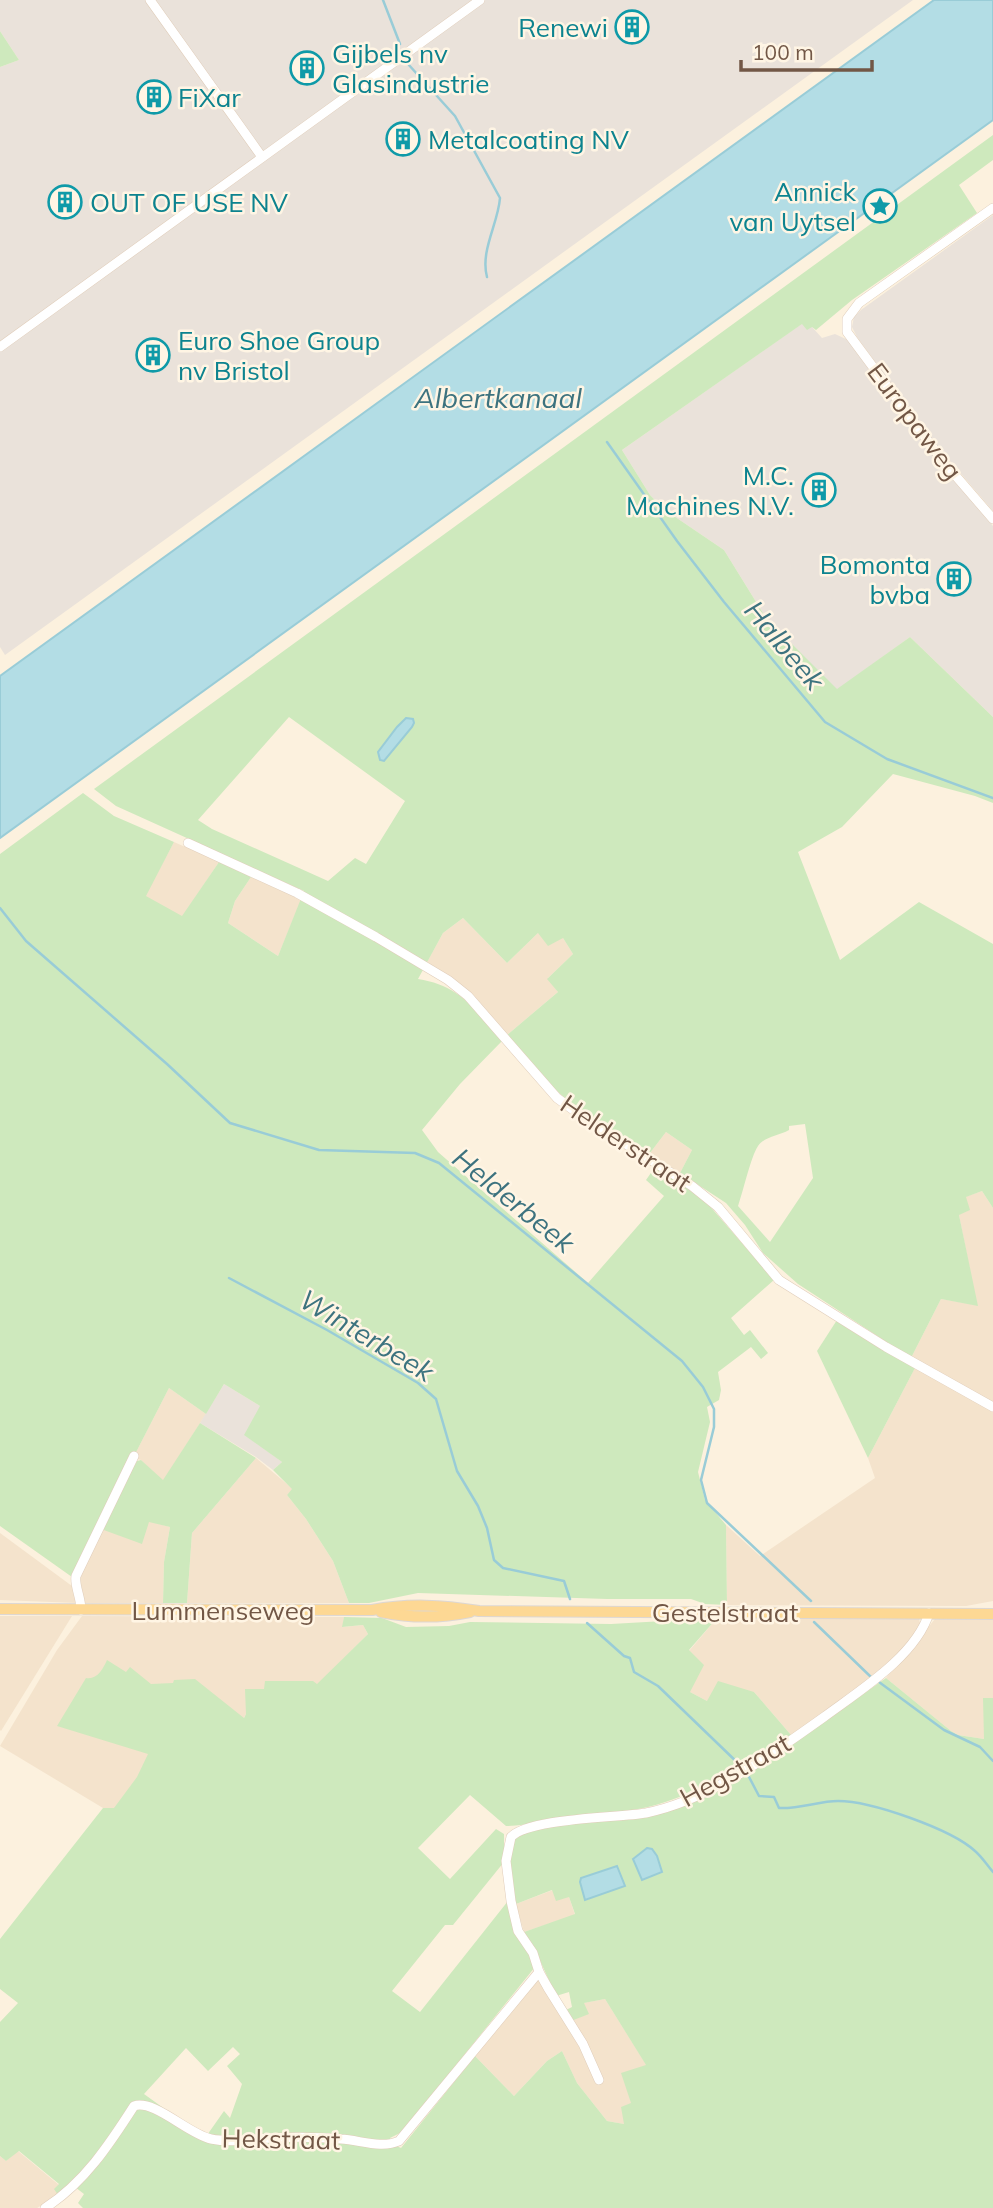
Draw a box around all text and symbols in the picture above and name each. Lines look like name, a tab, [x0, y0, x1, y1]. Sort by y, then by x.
building icon: Renewi	[613, 8, 651, 46]
place label: Renewi	[518, 11, 608, 44]
scale bar	[741, 28, 872, 72]
place label: Gijbels nv Glasindustrie	[332, 37, 489, 100]
text: 100 m	[752, 39, 814, 65]
building icon: Gijbels nv Glasindustrie	[288, 49, 326, 87]
building icon: FiXar	[135, 78, 173, 116]
place label: FiXar	[178, 81, 241, 114]
building icon: Metalcoating NV	[384, 120, 422, 158]
place label: Metalcoating NV	[428, 123, 630, 156]
place label: Annick van Uytsel	[729, 175, 857, 238]
building icon: OUT OF USE NV	[46, 183, 84, 221]
place label: OUT OF USE NV	[90, 186, 289, 219]
place icon: Annick van Uytsel	[861, 187, 899, 225]
place label: Euro Shoe Group nv Bristol	[178, 324, 380, 387]
building icon: Euro Shoe Group nv Bristol	[134, 336, 172, 374]
street label: Europaweg	[860, 356, 970, 486]
water label: Albertkanaal	[413, 380, 582, 415]
place label: M.C. Machines N.V.	[626, 459, 794, 522]
building icon: M.C. Machines N.V.	[800, 471, 838, 509]
place label: Bomonta bvba	[820, 548, 930, 611]
building icon: Bomonta bvba	[935, 560, 973, 598]
water label: Halbeek	[737, 593, 834, 698]
street label: Helderstraat	[554, 1087, 698, 1199]
water label: Helderbeek	[446, 1140, 583, 1261]
water label: Winterbeek	[293, 1281, 442, 1390]
street label: Lummenseweg	[131, 1594, 315, 1627]
street label: Gestelstraat	[652, 1596, 798, 1629]
street label: Hegstraat	[674, 1726, 796, 1814]
street label: Hekstraat	[221, 2121, 341, 2157]

